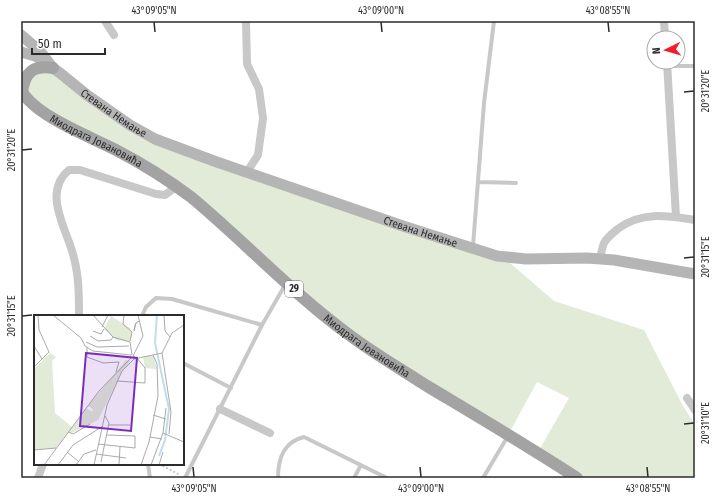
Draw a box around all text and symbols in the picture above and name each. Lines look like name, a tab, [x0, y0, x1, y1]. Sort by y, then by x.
text: 43°09'05"N	[131, 5, 177, 17]
text: 43°09'00"N	[358, 5, 404, 17]
text: 43°08'55"N	[586, 5, 630, 17]
scale bar	[32, 30, 105, 56]
north arrow	[646, 30, 686, 70]
text: 50 m	[38, 37, 62, 51]
text: N	[650, 47, 663, 55]
text: 20°31'20"E	[700, 69, 712, 112]
street label: Стевана Немање	[78, 86, 149, 140]
street label: Миодрага Јовановића	[48, 112, 145, 170]
text: 20°31'20"E	[6, 128, 18, 171]
street label: Стевана Немање	[382, 213, 459, 250]
text: 20°31'15"E	[700, 236, 712, 278]
road number: 29	[285, 281, 303, 297]
text: 20°31'15"E	[6, 295, 18, 337]
street label: Миодрага Јовановића	[321, 311, 413, 380]
inset map	[34, 315, 184, 465]
text: 20°31'10"E	[700, 402, 712, 444]
text: 43°09'05"N	[171, 483, 217, 495]
text: 43°09'00"N	[398, 483, 444, 495]
text: 43°08'55"N	[626, 483, 670, 495]

